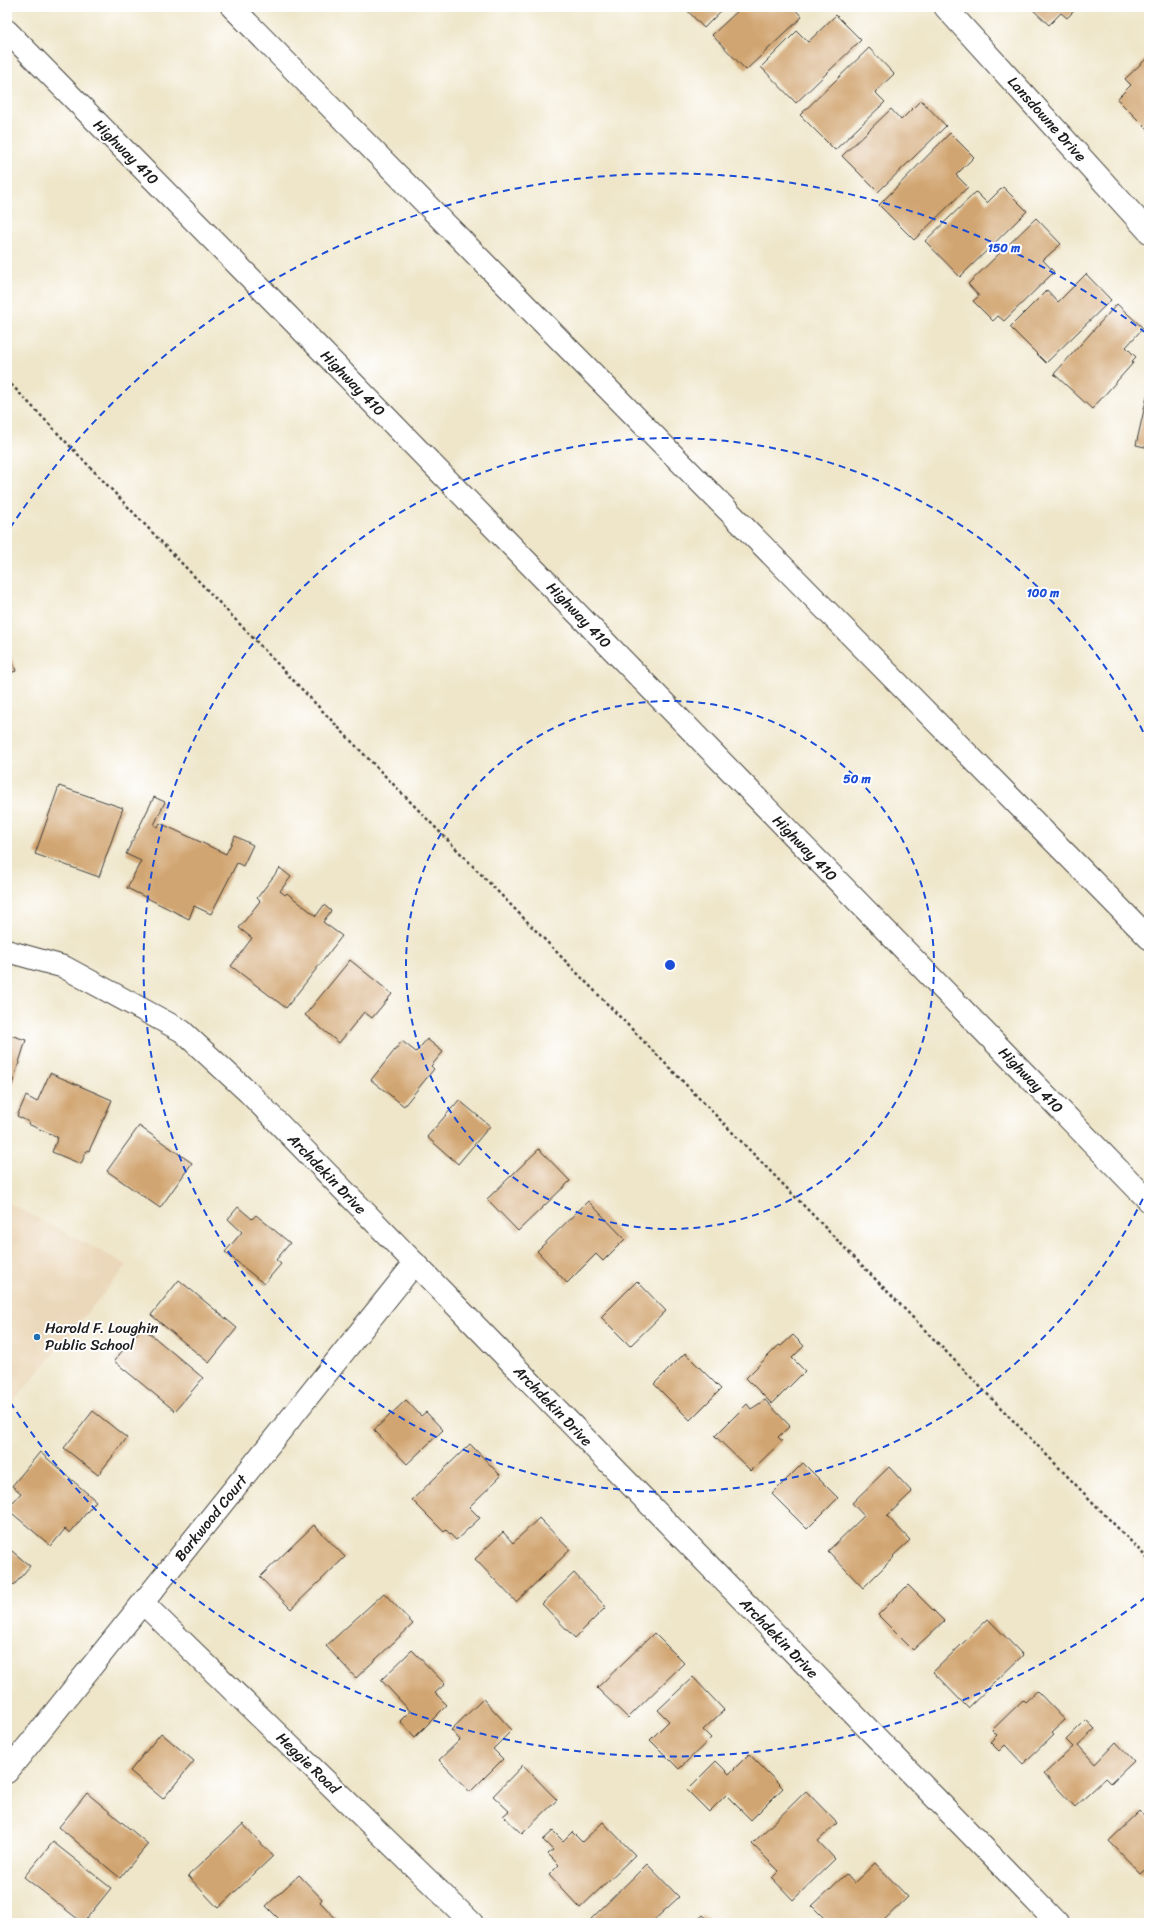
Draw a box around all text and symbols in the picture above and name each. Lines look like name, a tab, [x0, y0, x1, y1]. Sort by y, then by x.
street label: Lansdowne Drive	[1001, 70, 1093, 168]
street label: Highway 410	[87, 113, 165, 191]
text: 150 m	[988, 237, 1021, 259]
street label: Highway 410	[314, 343, 392, 423]
street label: Highway 410	[540, 575, 618, 655]
text: 100 m	[1027, 582, 1060, 604]
text: 50 m	[843, 768, 871, 790]
street label: Highway 410	[766, 808, 844, 888]
centre of rings	[663, 958, 677, 972]
street label: Highway 410	[992, 1040, 1070, 1120]
street label: Archdekin Drive	[280, 1126, 373, 1221]
place label: Harold F. Loughin Public School	[45, 1315, 158, 1358]
marker: Harold F. Loughin Public School	[32, 1332, 42, 1342]
street label: Archdekin Drive	[506, 1358, 599, 1453]
street label: Barkwood Court	[168, 1468, 255, 1567]
street label: Archdekin Drive	[732, 1590, 825, 1685]
street label: Heggie Road	[270, 1726, 347, 1801]

